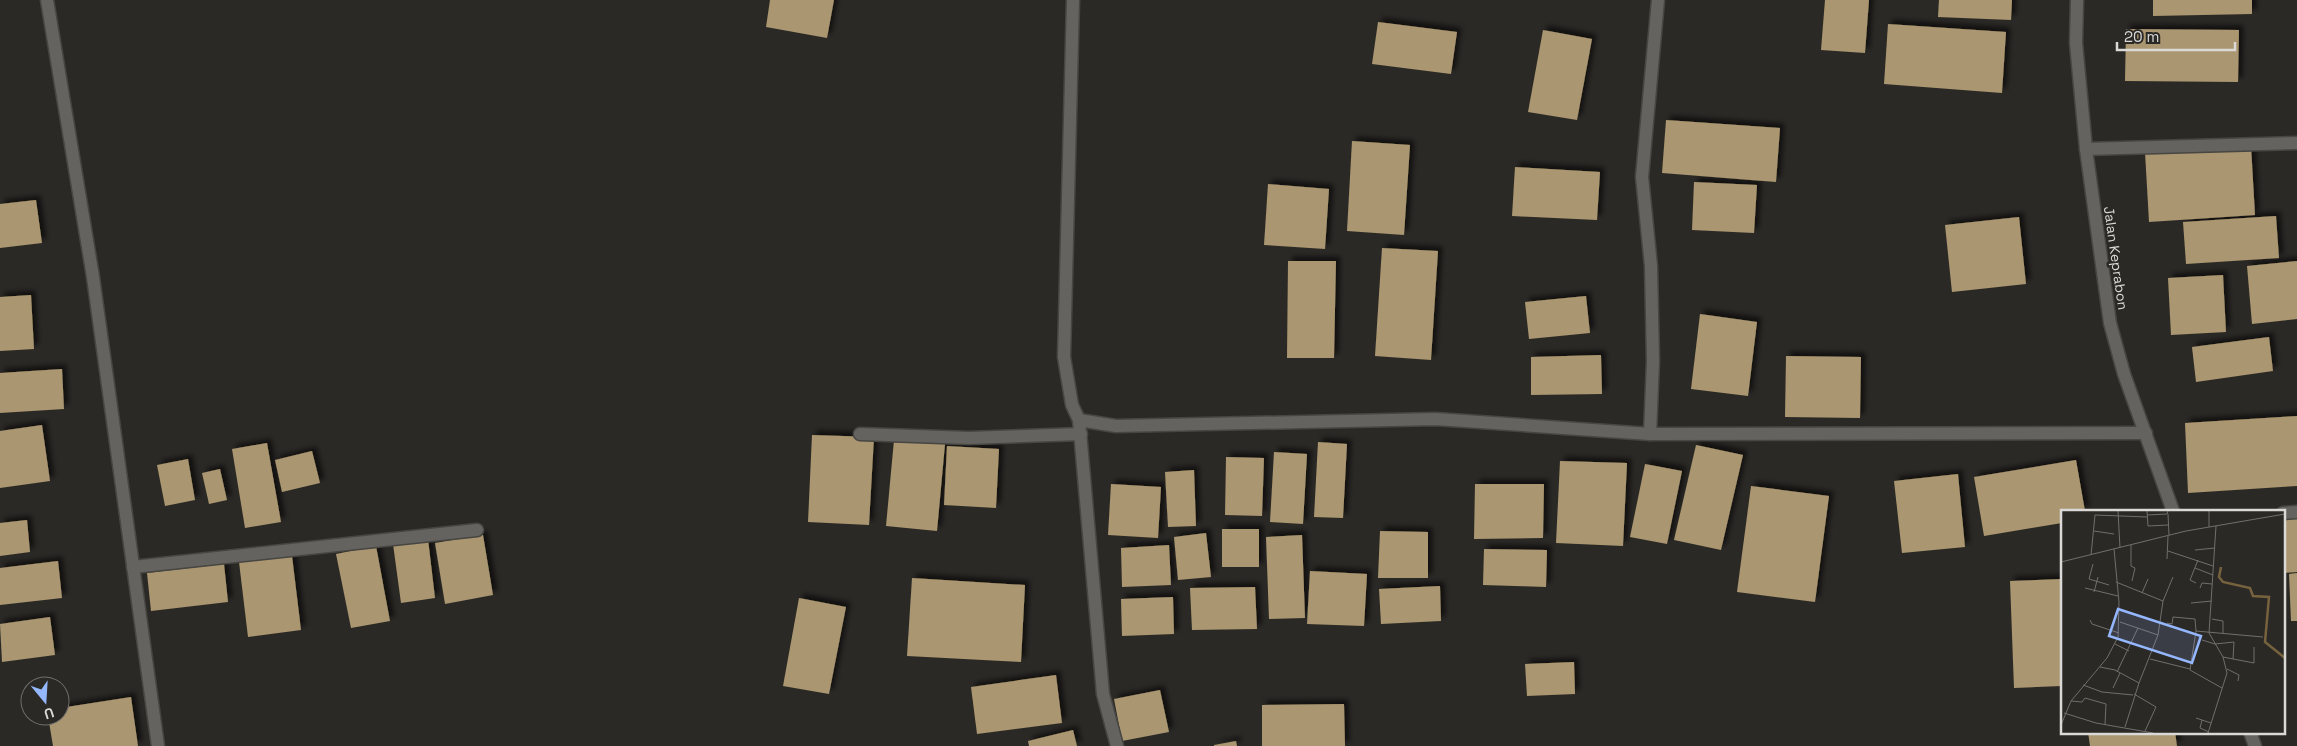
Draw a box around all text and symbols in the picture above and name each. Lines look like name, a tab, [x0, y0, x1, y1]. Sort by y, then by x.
scale bar	[2117, 20, 2234, 52]
text: 20 m	[2124, 27, 2159, 46]
street label: Jalan Keprabon	[2100, 205, 2132, 311]
inset map	[2061, 510, 2284, 734]
north arrow	[20, 676, 70, 726]
text: U	[42, 703, 56, 723]

